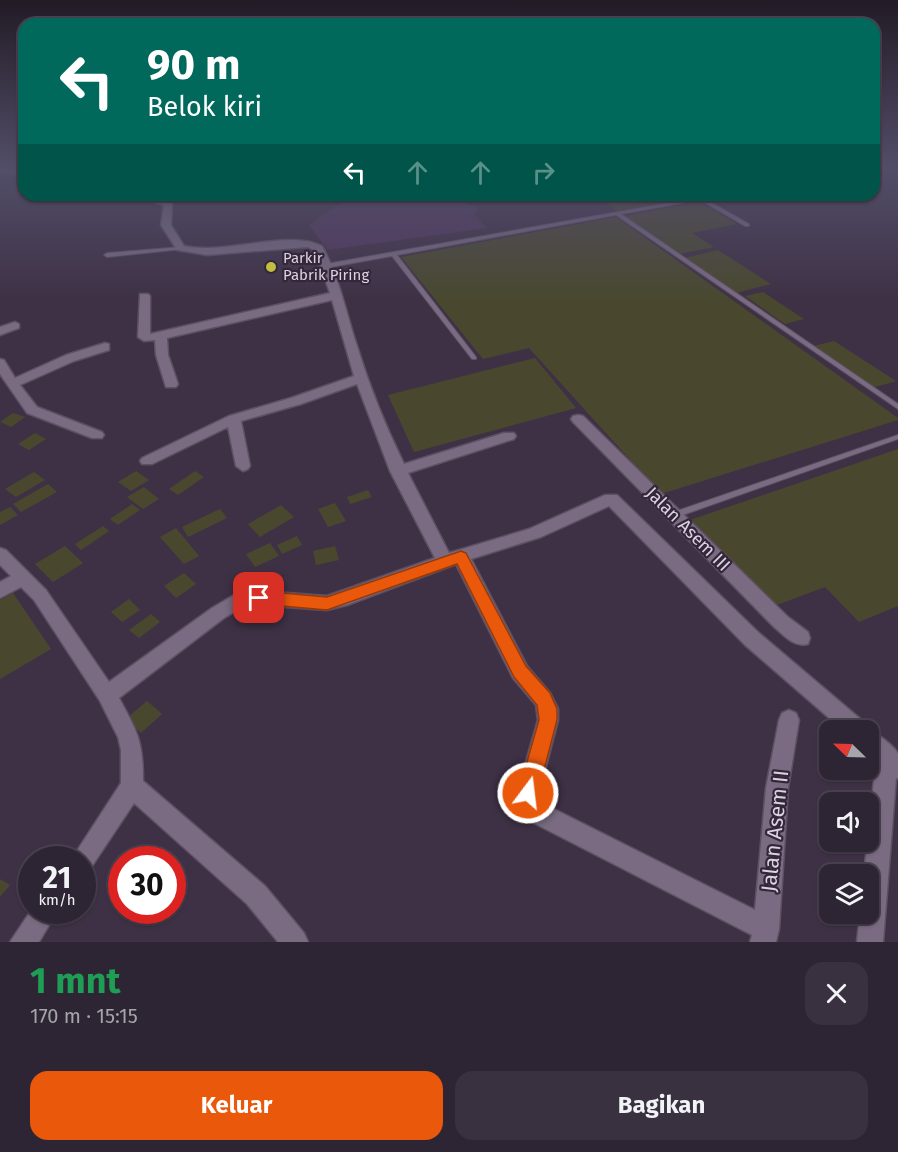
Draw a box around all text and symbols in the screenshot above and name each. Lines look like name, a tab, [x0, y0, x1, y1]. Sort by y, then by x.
text: 90 m	[147, 40, 241, 90]
icon: left	[48, 42, 126, 120]
text: Belok kiri	[147, 91, 262, 123]
icon: left	[338, 156, 371, 189]
icon: ahead	[401, 156, 434, 189]
icon: ahead	[464, 156, 497, 189]
icon: right	[527, 156, 560, 189]
place label: Parkir Pabrik Piring	[283, 249, 369, 284]
marker: Parkir Pabrik Piring	[264, 260, 278, 274]
street label: Jalan Asem III	[641, 482, 735, 576]
pin	[233, 572, 284, 623]
icon: arrive	[242, 581, 275, 614]
north arrow	[819, 720, 879, 780]
map controls	[819, 720, 879, 924]
position arrow	[496, 761, 560, 825]
street label: Jalan Asem II	[756, 769, 794, 893]
button: sound	[819, 792, 879, 852]
speed limit sign: 30	[108, 846, 186, 924]
text: 21	[43, 860, 71, 896]
button: layers	[819, 864, 879, 924]
text: km/h	[38, 891, 76, 909]
text: 1 mnt	[30, 959, 120, 1003]
button: close	[805, 962, 868, 1025]
text: 170 m · 15:15	[30, 1004, 138, 1028]
button: Keluar	[30, 1071, 443, 1140]
button: Bagikan	[455, 1071, 868, 1140]

